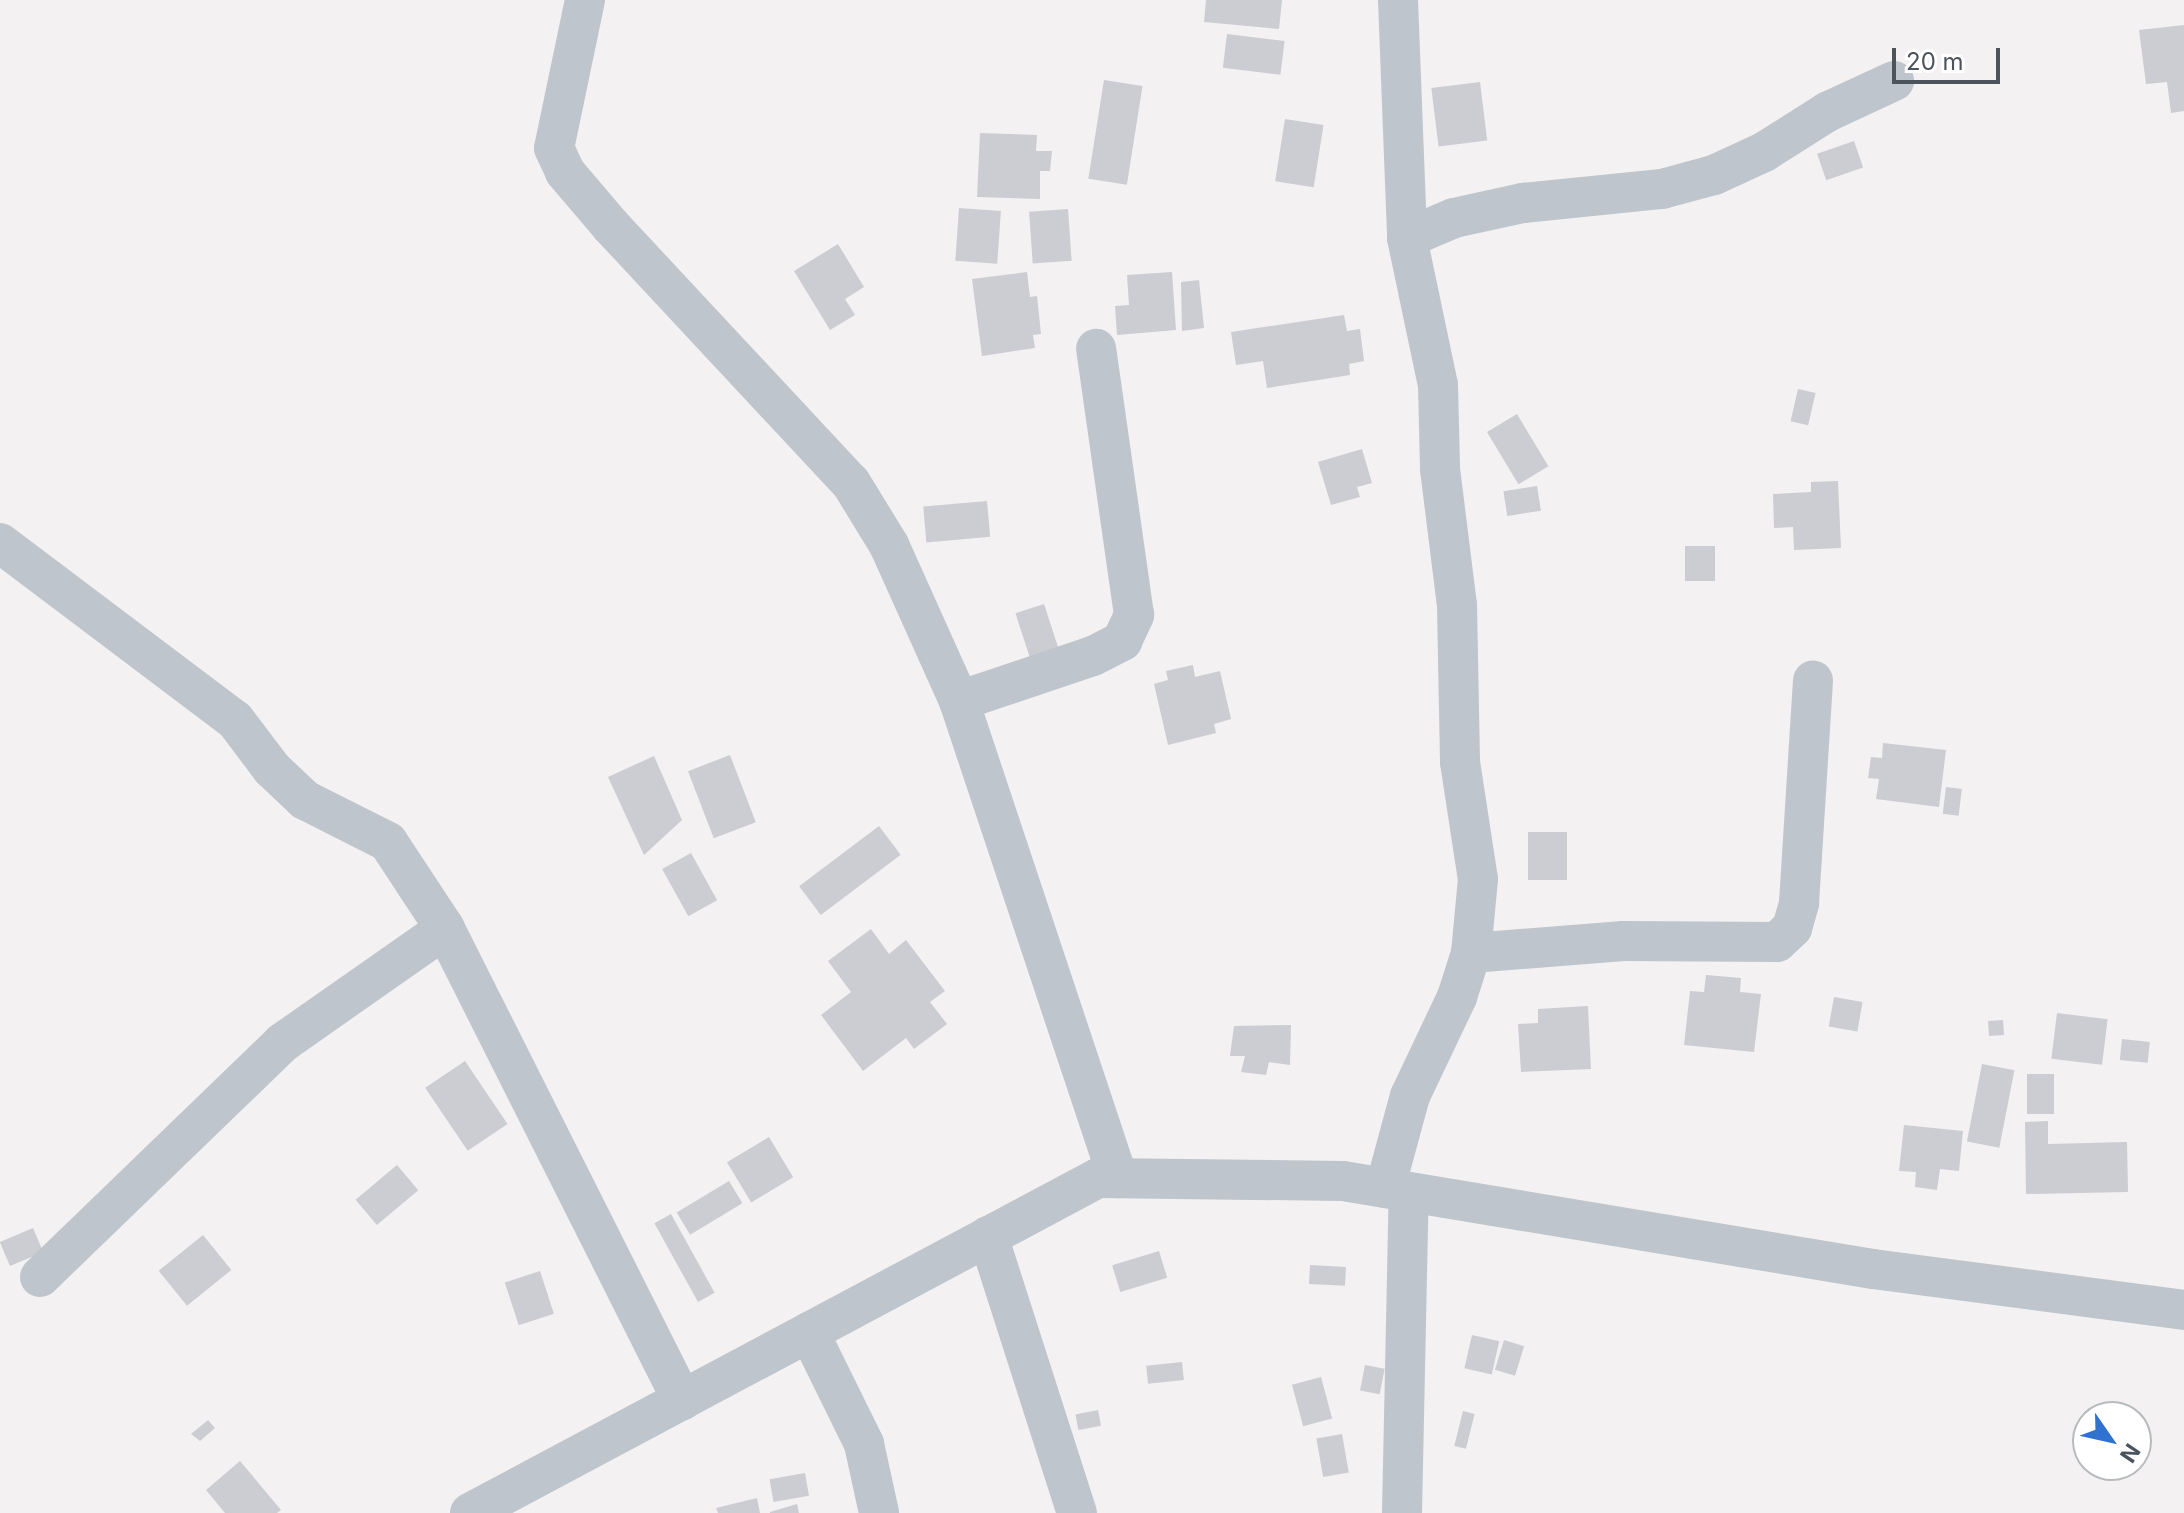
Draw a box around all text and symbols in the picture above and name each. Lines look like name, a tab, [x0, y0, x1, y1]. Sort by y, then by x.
scale bar	[1896, 32, 2004, 82]
text: 20 m	[1906, 47, 1964, 76]
north arrow	[2072, 1401, 2152, 1481]
text: N	[2115, 1439, 2146, 1468]

